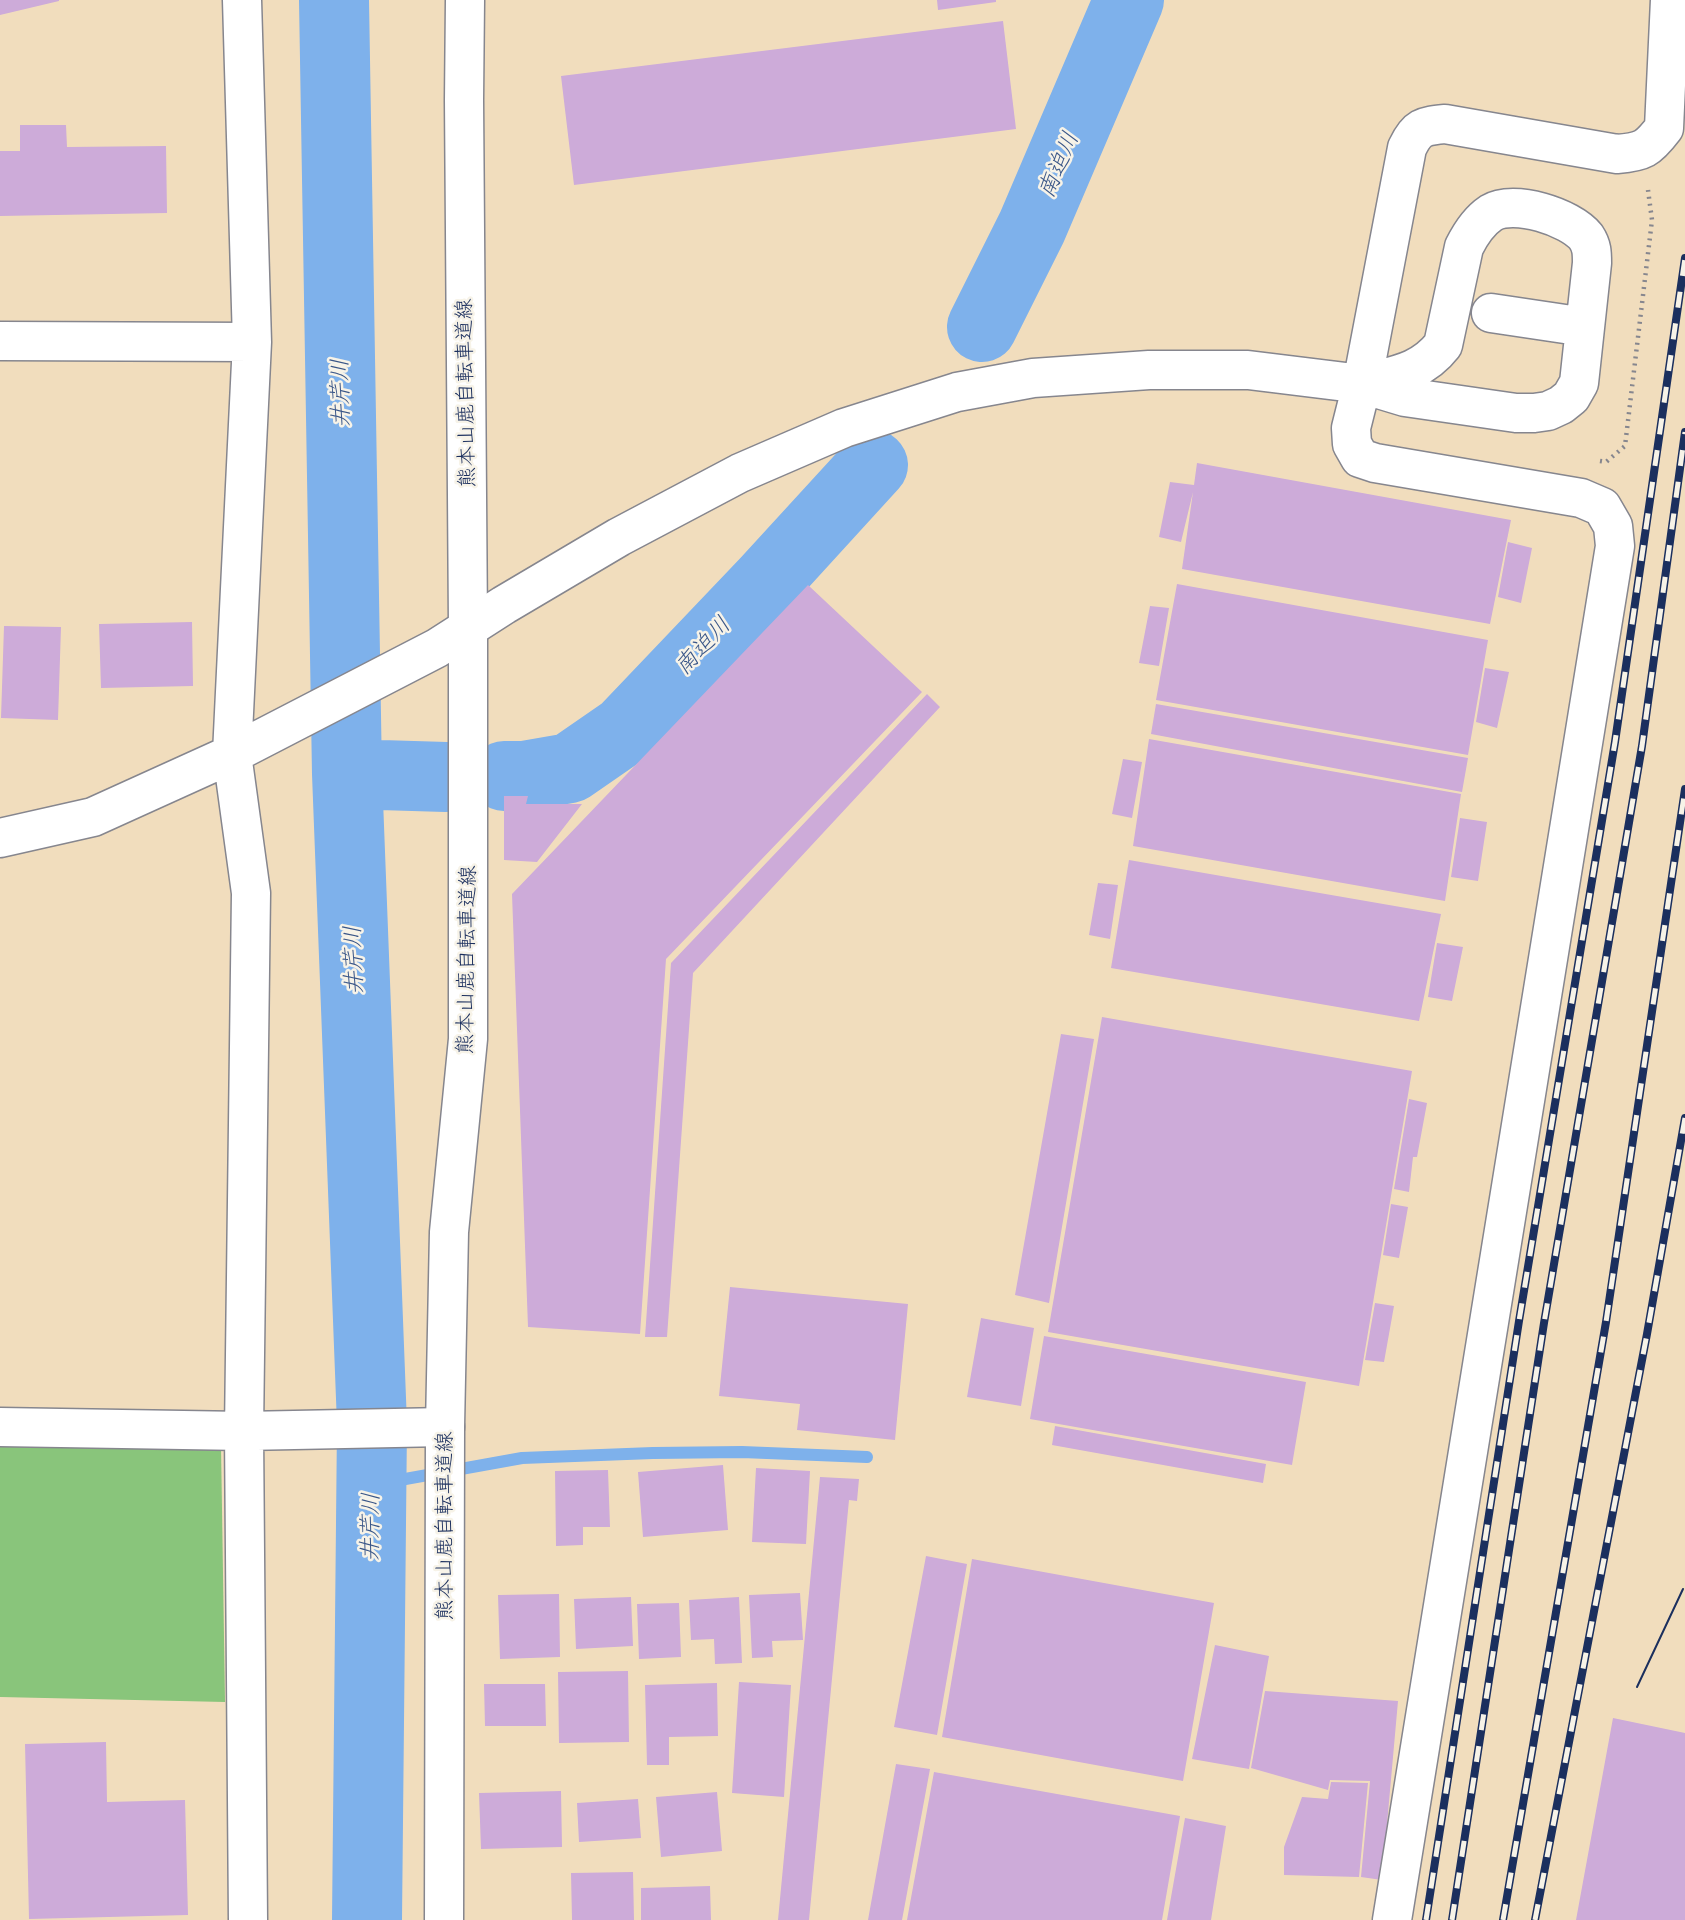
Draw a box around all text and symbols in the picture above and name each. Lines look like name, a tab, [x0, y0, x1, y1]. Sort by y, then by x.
water label: 南迫川	[1033, 128, 1085, 202]
street label: 熊本山鹿自転車道線	[452, 298, 480, 488]
water label: 井芹川	[327, 358, 355, 428]
water label: 南迫川	[669, 611, 737, 681]
street label: 熊本山鹿自転車道線	[453, 865, 481, 1055]
water label: 井芹川	[339, 925, 369, 995]
street label: 熊本山鹿自転車道線	[432, 1432, 458, 1620]
water label: 井芹川	[357, 1492, 385, 1562]

